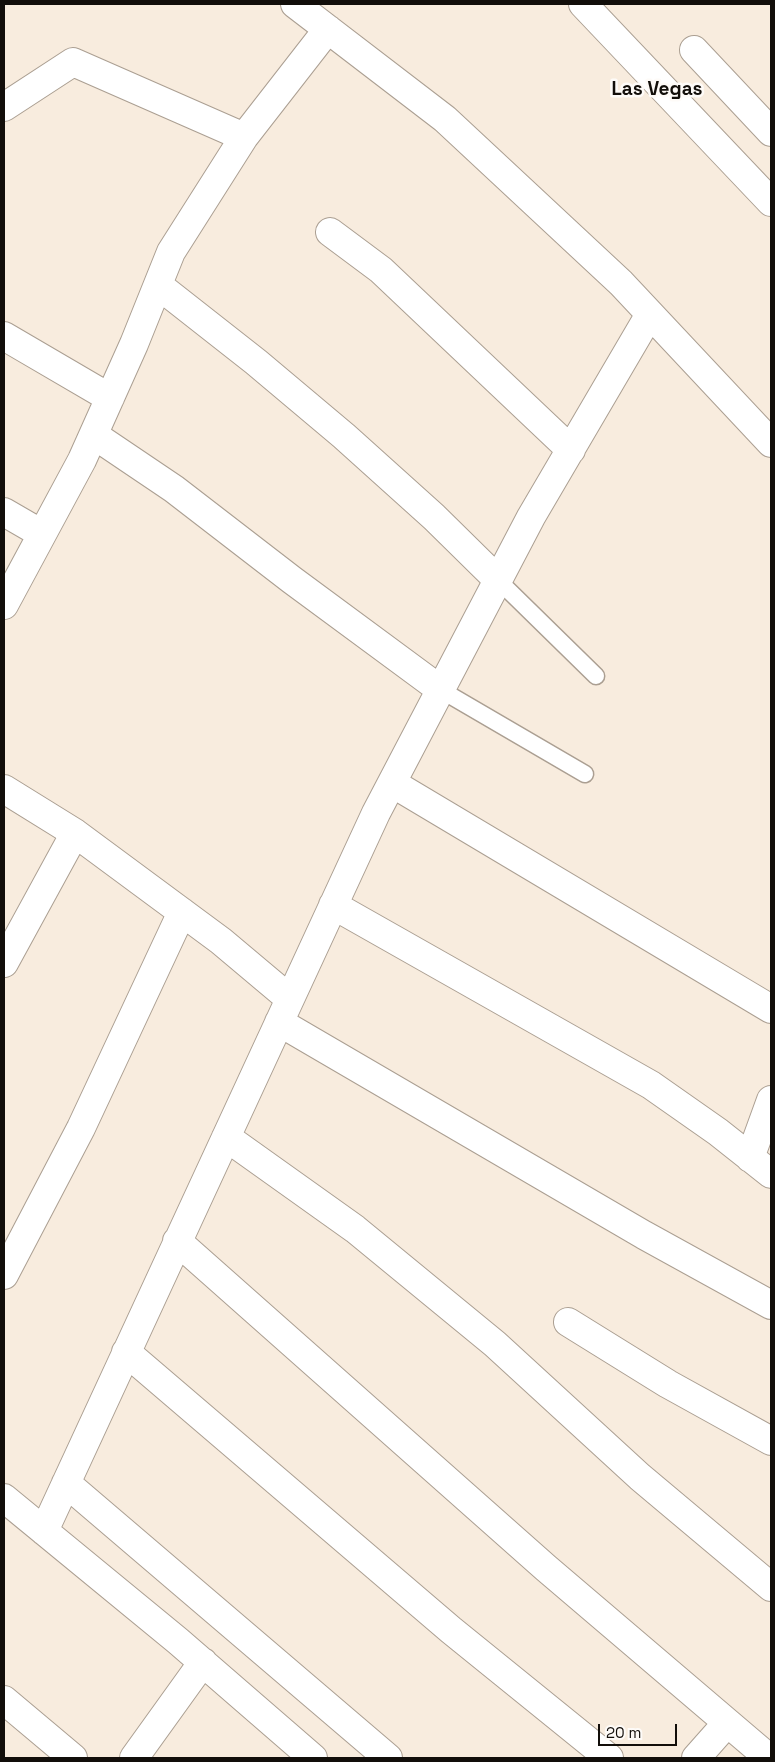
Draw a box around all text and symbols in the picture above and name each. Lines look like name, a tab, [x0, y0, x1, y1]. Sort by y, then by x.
district label: Las Vegas	[611, 79, 703, 101]
scale bar	[600, 1714, 679, 1746]
text: 20 m	[606, 1723, 641, 1742]

